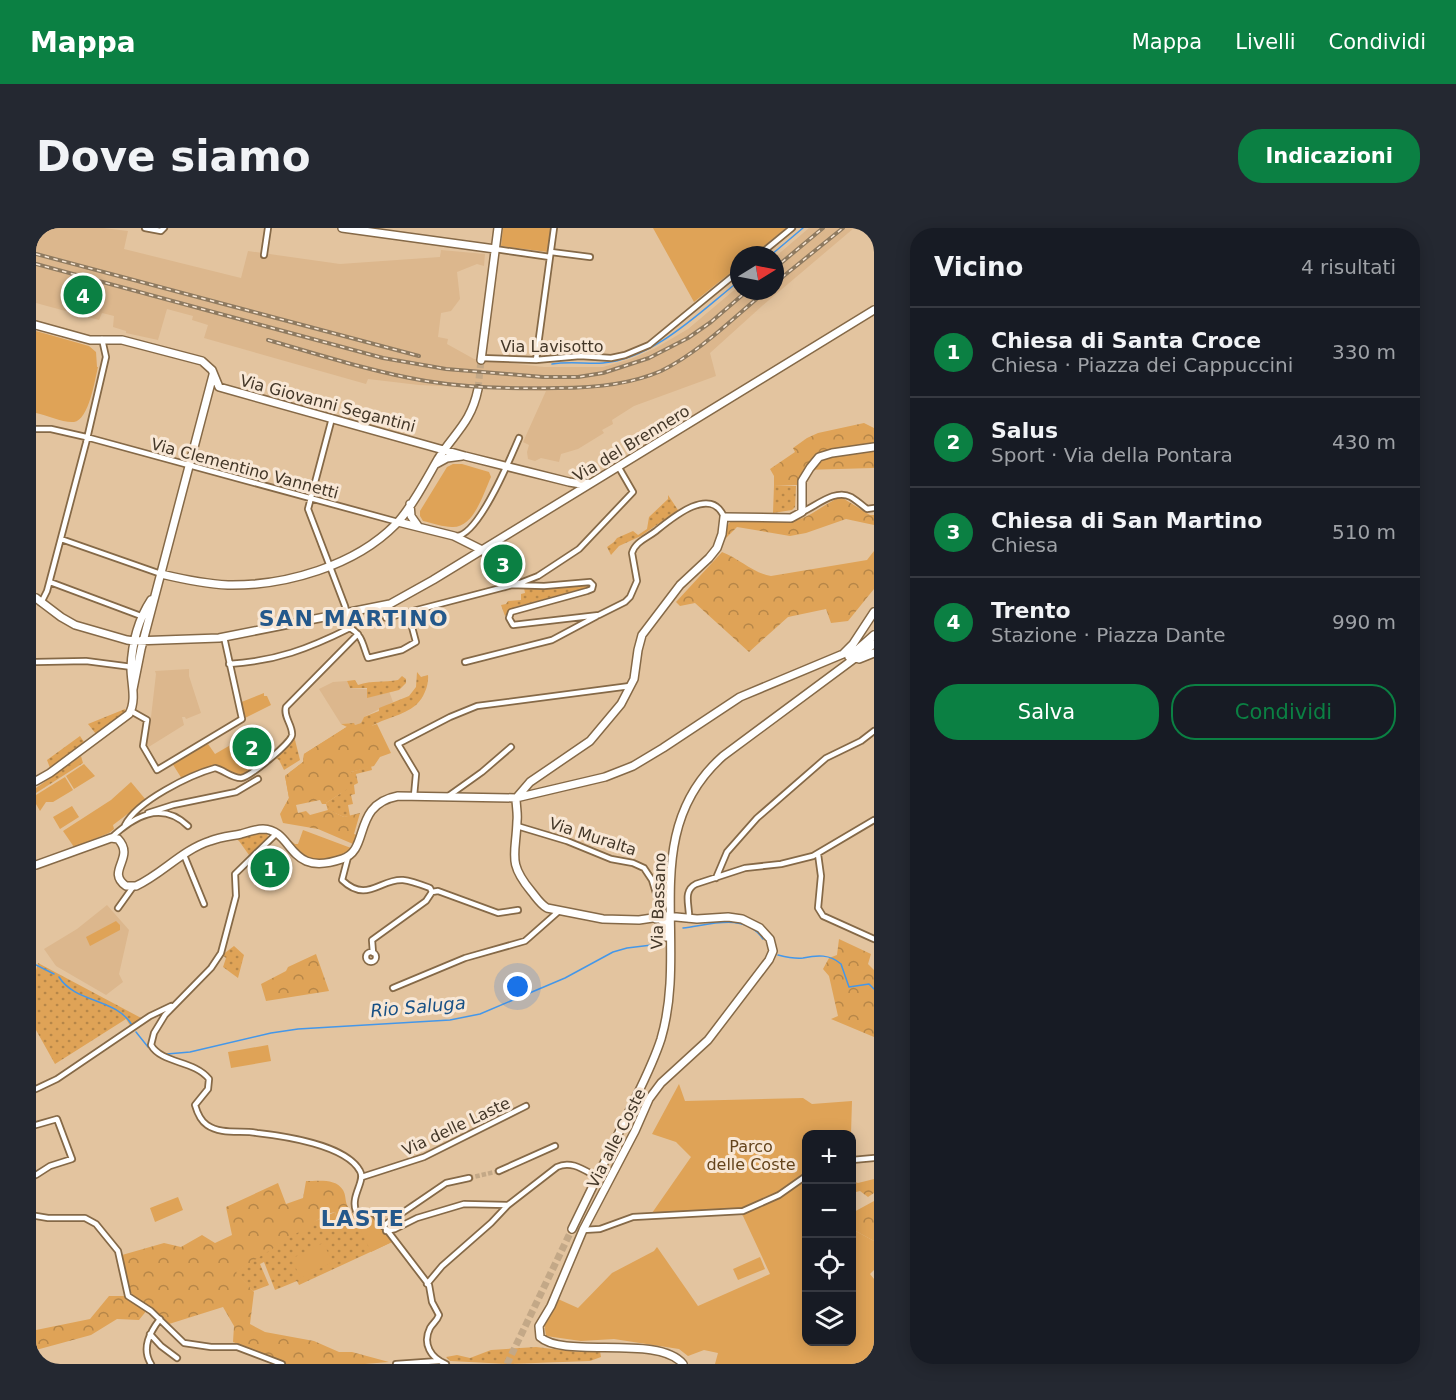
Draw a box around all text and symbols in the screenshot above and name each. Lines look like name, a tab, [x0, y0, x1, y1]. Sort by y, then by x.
text: Mappa	[30, 26, 136, 59]
text: Mappa	[1132, 30, 1202, 54]
text: Livelli	[1235, 30, 1296, 54]
text: Condividi	[1329, 30, 1426, 54]
button: Indicazioni	[1238, 129, 1420, 183]
text: Dove siamo	[36, 132, 311, 181]
north arrow	[730, 246, 784, 300]
text: Vicino	[934, 252, 1023, 282]
text: 4 risultati	[1301, 255, 1396, 279]
pin: 4	[64, 272, 102, 318]
text: Chiesa di Santa Croce	[991, 328, 1261, 353]
street label: Via Lavisotto	[500, 337, 604, 356]
text: 1	[947, 340, 960, 364]
text: 330 m	[1332, 340, 1396, 364]
text: Chiesa · Piazza dei Cappuccini	[991, 353, 1293, 377]
street label: Via Giovanni Segantini	[238, 371, 418, 436]
street label: Via del Brennero	[570, 401, 693, 486]
text: Salus	[991, 418, 1058, 443]
text: 2	[947, 430, 960, 454]
text: 430 m	[1332, 430, 1396, 454]
street label: Via Clementino Vannetti	[149, 434, 341, 503]
text: Sport · Via della Pontara	[991, 443, 1233, 467]
text: Chiesa di San Martino	[991, 508, 1262, 533]
text: 3	[947, 520, 960, 544]
text: 510 m	[1332, 520, 1396, 544]
text: Chiesa	[991, 533, 1058, 557]
pin: 3	[484, 542, 522, 586]
text: Trento	[991, 598, 1071, 623]
district label: SAN MARTINO	[259, 606, 449, 631]
text: 4	[947, 610, 960, 634]
text: 990 m	[1332, 610, 1396, 634]
text: Stazione · Piazza Dante	[991, 623, 1226, 647]
button: Salva	[934, 684, 1159, 740]
button: Condividi	[1171, 684, 1396, 740]
pin: 2	[232, 724, 272, 770]
street label: Via Muralta	[547, 813, 639, 860]
pin: 1	[250, 846, 290, 890]
street label: Via Bassano	[647, 852, 670, 950]
your location	[503, 972, 532, 1001]
water label: Rio Saluga	[369, 992, 466, 1021]
street label: Via alle Coste	[583, 1085, 650, 1191]
street label: Via delle Laste	[399, 1093, 513, 1160]
map controls	[802, 1130, 856, 1346]
button: +	[802, 1130, 856, 1184]
park label: Parco delle Coste	[706, 1137, 796, 1174]
button: −	[802, 1184, 856, 1238]
district label: LASTE	[321, 1206, 405, 1231]
button: locate	[802, 1238, 856, 1292]
button: layers	[802, 1292, 856, 1346]

